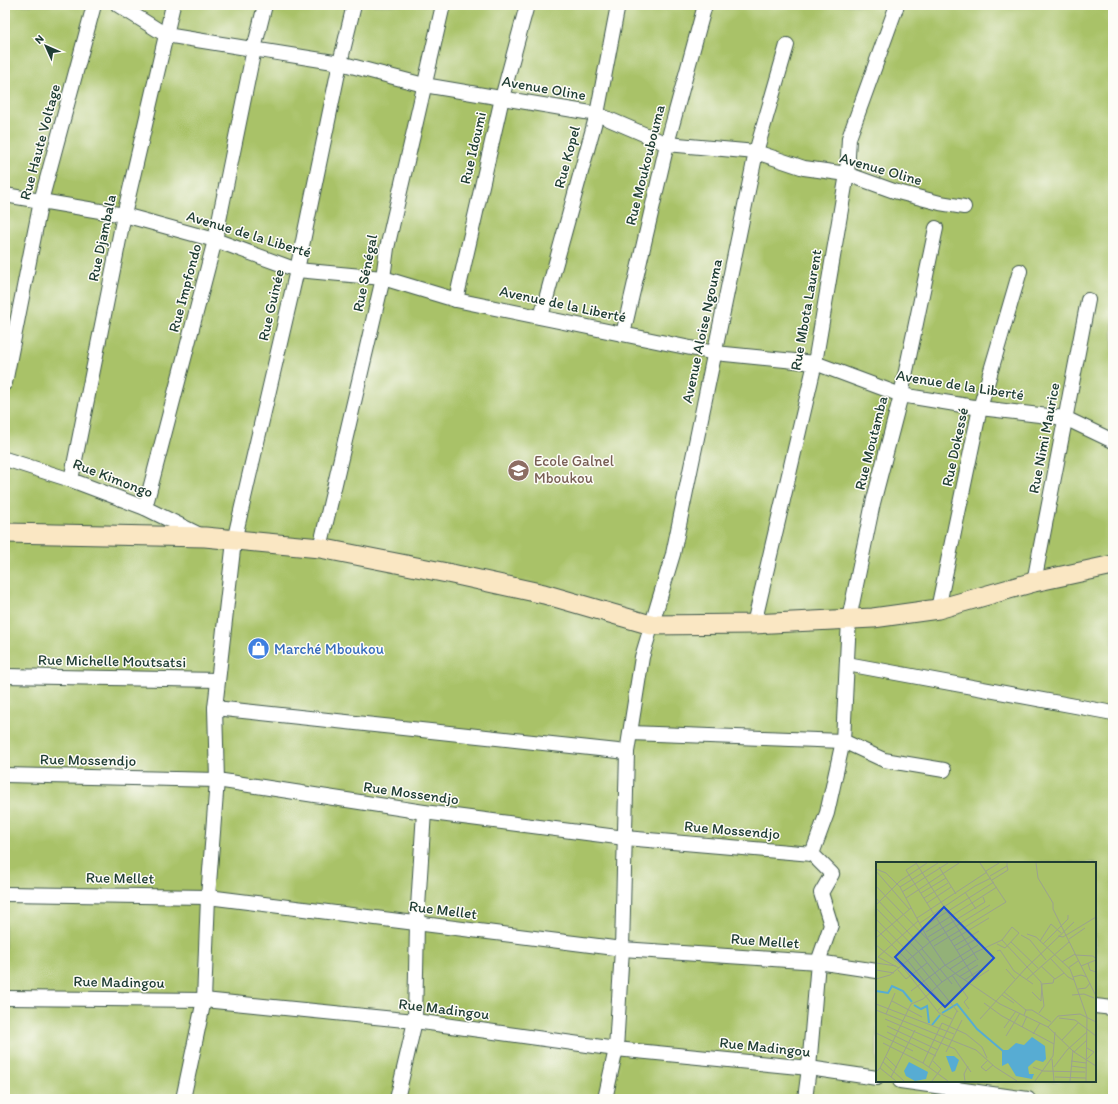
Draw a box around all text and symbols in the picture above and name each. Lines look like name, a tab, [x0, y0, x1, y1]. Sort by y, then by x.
north arrow	[26, 26, 66, 66]
text: N	[32, 32, 47, 47]
street label: Avenue Oline	[501, 72, 587, 104]
street label: Rue Haute Voltage	[16, 82, 64, 202]
street label: Rue Moukoubouma	[621, 103, 669, 227]
street label: Rue Idoumi	[456, 110, 490, 186]
street label: Rue Kopel	[550, 123, 584, 190]
street label: Avenue Oline	[838, 149, 924, 189]
street label: Rue Djambala	[84, 192, 120, 283]
street label: Avenue de la Liberté	[185, 207, 313, 261]
street label: Rue Sénégal	[349, 232, 381, 313]
street label: Rue Impfondo	[165, 242, 205, 334]
street label: Rue Mbota Laurent	[786, 248, 826, 372]
street label: Avenue Aloise Ngouma	[678, 257, 726, 405]
street label: Rue Guinée	[254, 267, 288, 343]
street label: Avenue de la Liberté	[498, 282, 628, 326]
street label: Avenue de la Liberté	[895, 366, 1025, 404]
street label: Rue Nimi Maurice	[1024, 381, 1064, 495]
street label: Rue Moutamba	[851, 394, 891, 492]
street label: Rue Dokessé	[938, 406, 972, 488]
place label: Ecole Galnel Mboukou	[534, 452, 615, 487]
street label: Rue Kimongo	[70, 454, 156, 502]
school or university icon: Ecole Galnel Mboukou	[505, 457, 531, 483]
shop icon: Marché Mboukou	[246, 636, 272, 662]
place label: Marché Mboukou	[274, 640, 384, 658]
street label: Rue Michelle Moutsatsi	[38, 651, 186, 671]
street label: Rue Mossendjo	[40, 750, 136, 770]
street label: Rue Mossendjo	[362, 777, 460, 809]
street label: Rue Mossendjo	[683, 817, 781, 843]
inset map	[876, 862, 1096, 1082]
street label: Rue Mellet	[86, 868, 155, 888]
street label: Rue Mellet	[408, 897, 478, 923]
street label: Rue Mellet	[730, 930, 800, 952]
street label: Rue Madingou	[73, 972, 166, 992]
street label: Rue Madingou	[397, 994, 491, 1024]
street label: Rue Madingou	[719, 1033, 812, 1061]

